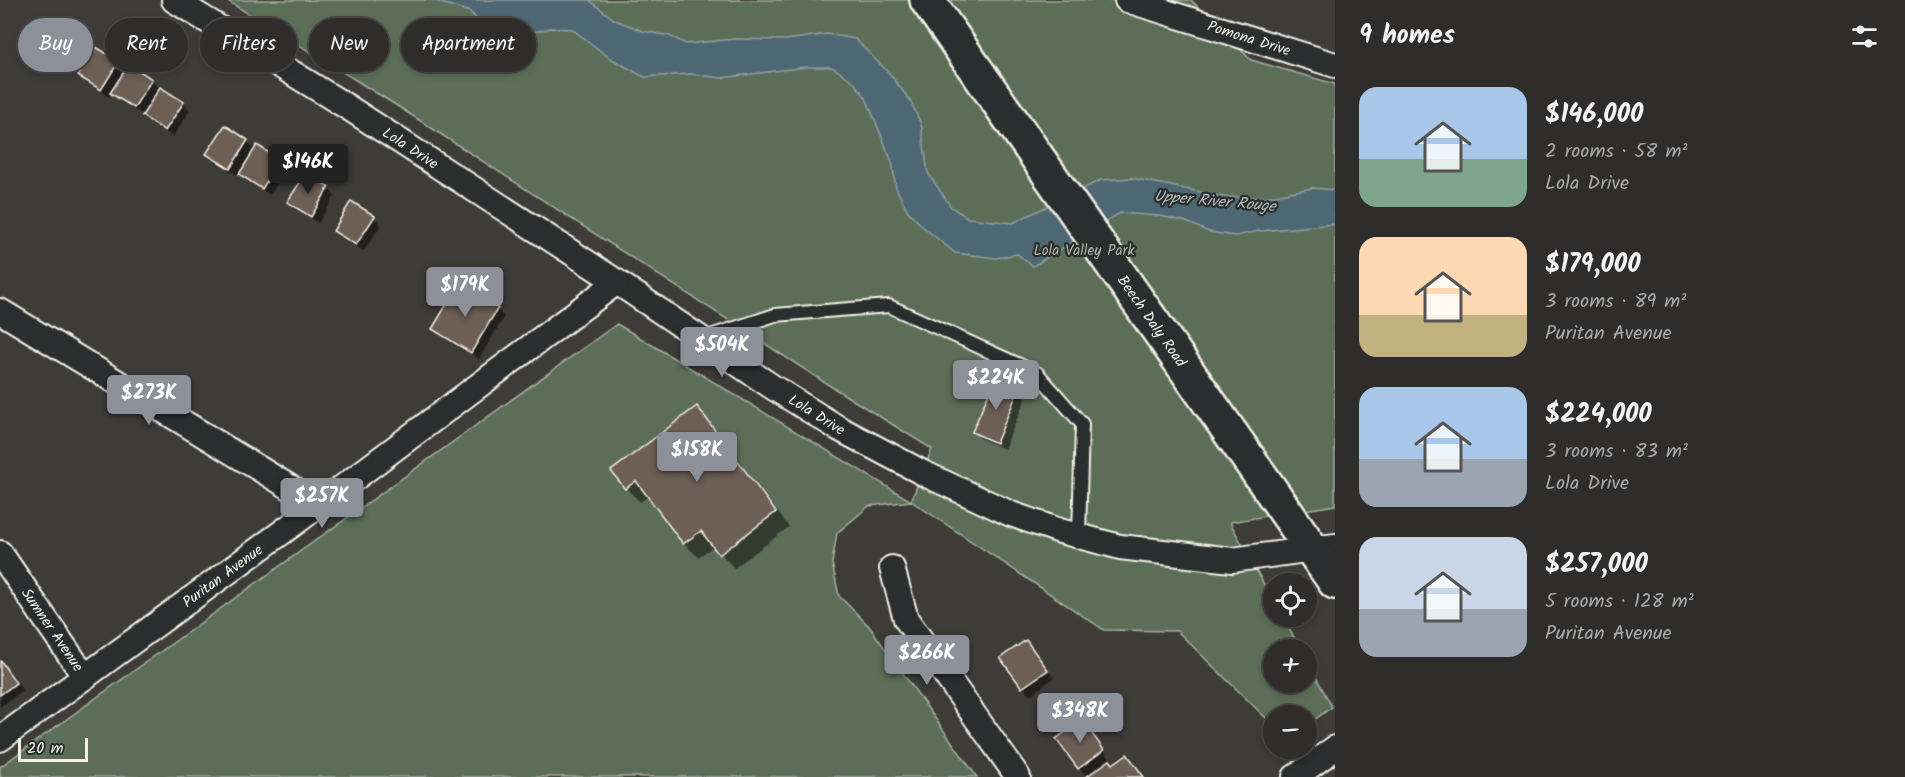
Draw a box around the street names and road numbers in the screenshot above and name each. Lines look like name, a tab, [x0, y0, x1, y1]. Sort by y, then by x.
street label: Pomona Drive	[1204, 15, 1294, 63]
street label: Lola Drive	[377, 122, 443, 176]
street label: Beech Daly Road	[1111, 271, 1192, 373]
street label: Lola Drive	[783, 389, 849, 443]
street label: Puritan Avenue	[178, 539, 269, 614]
street label: Sumner Avenue	[14, 583, 89, 677]

